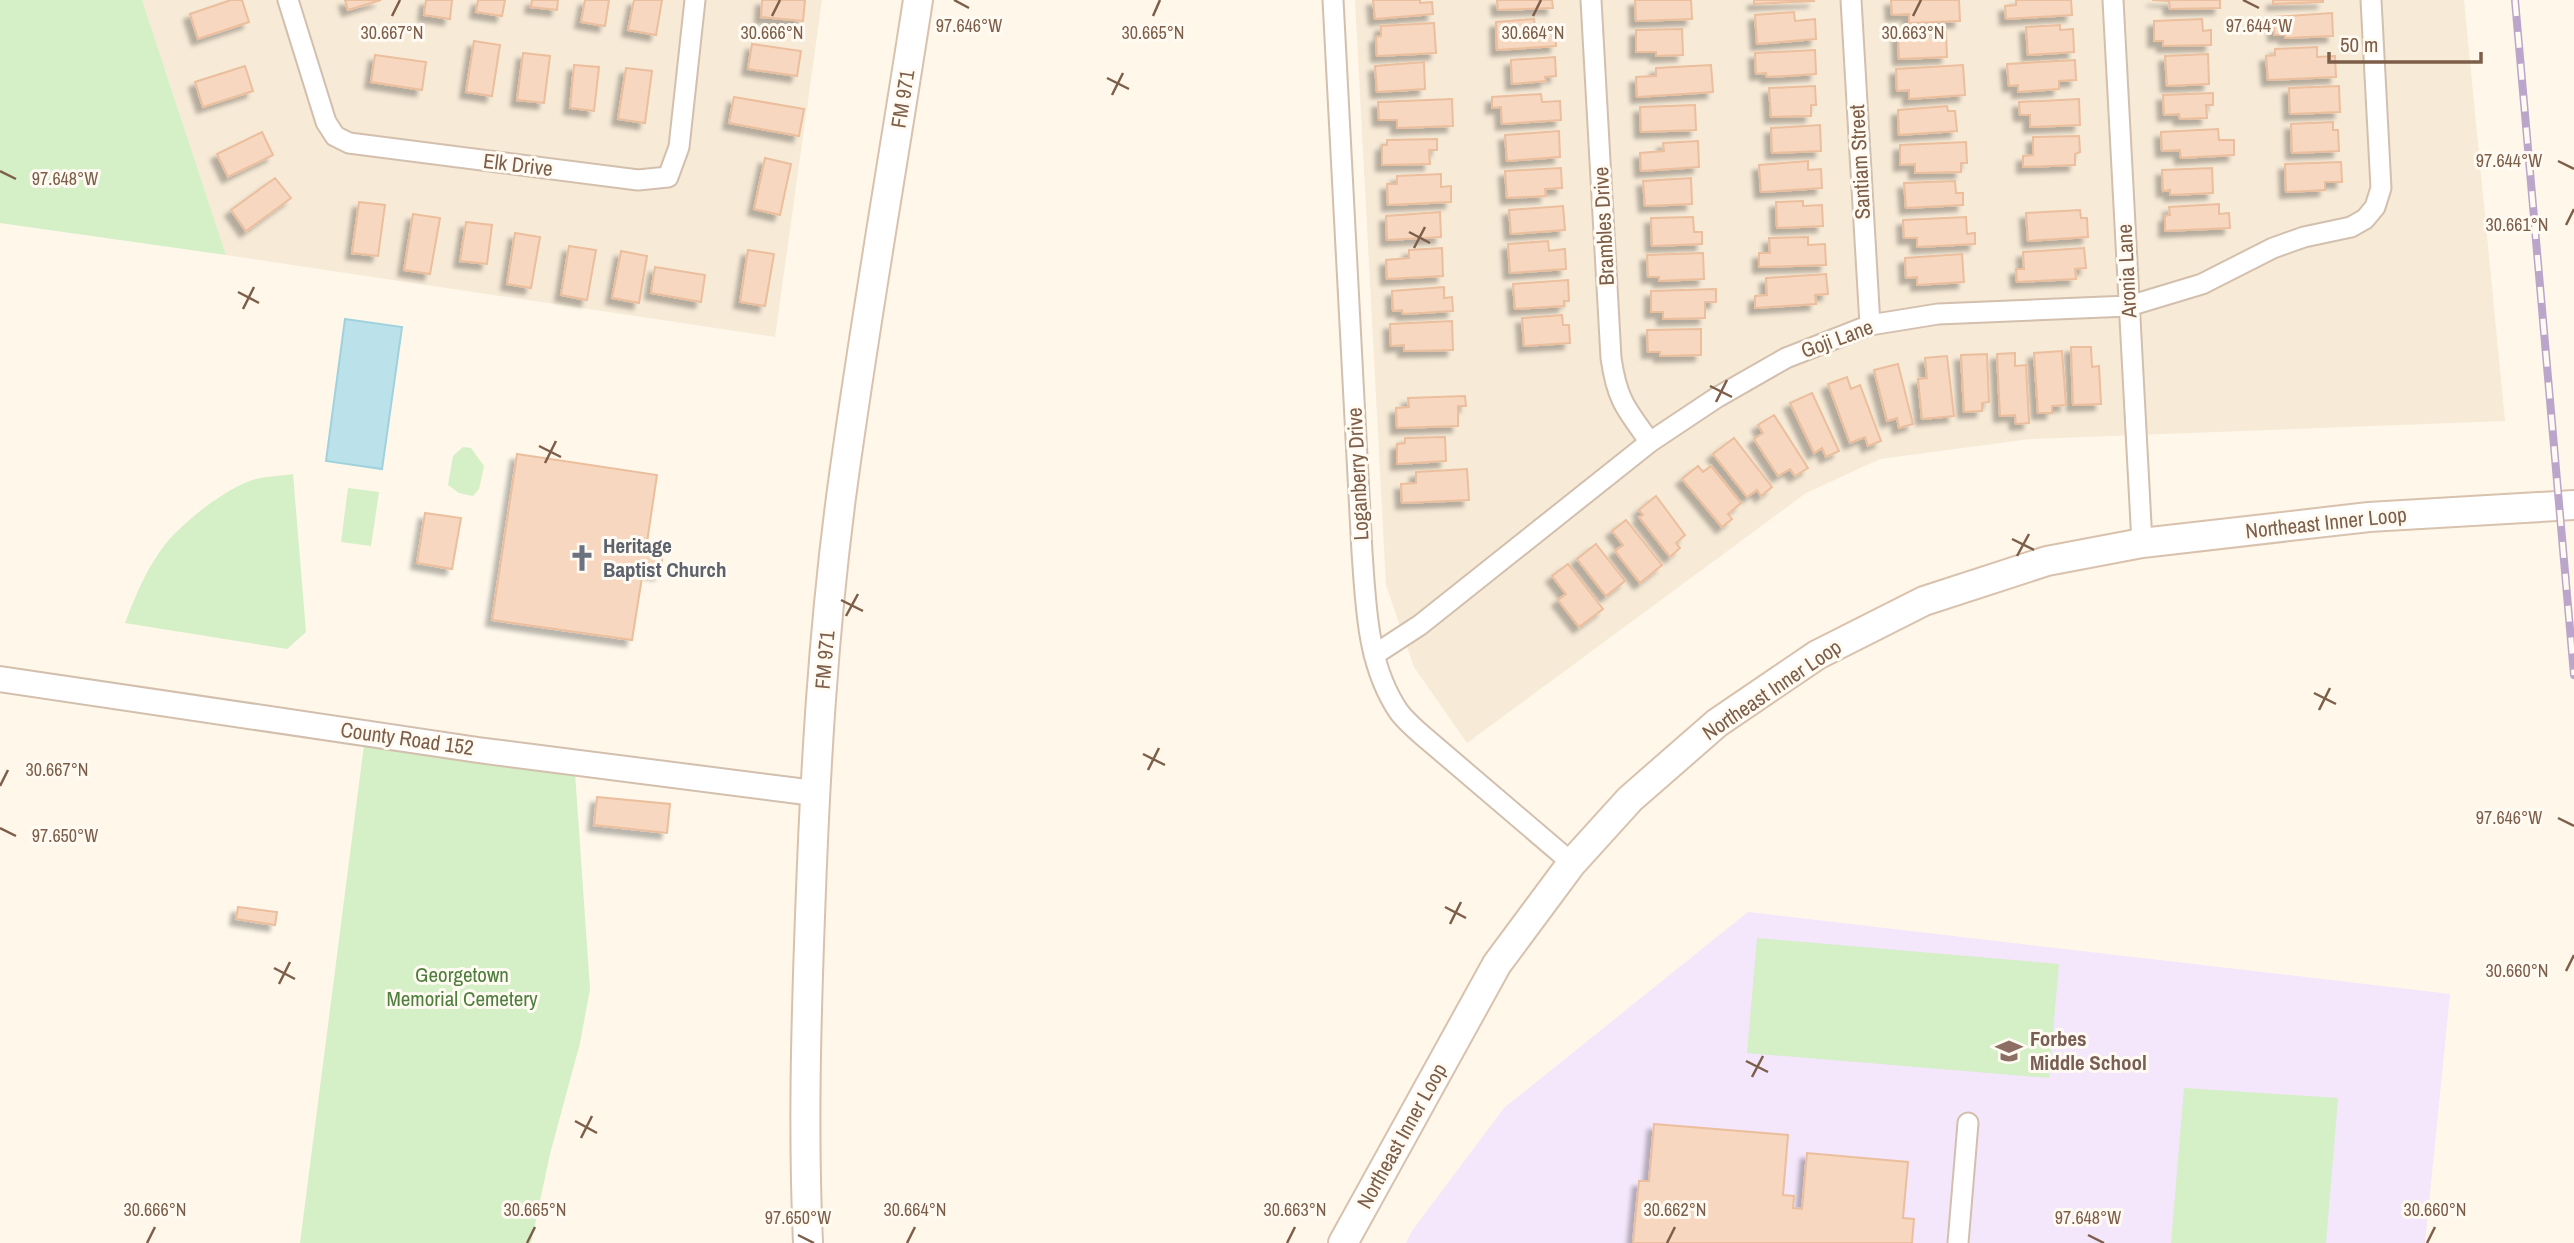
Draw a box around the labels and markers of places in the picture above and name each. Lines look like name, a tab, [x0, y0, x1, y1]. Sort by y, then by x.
place label: Heritage Baptist Church	[603, 531, 726, 584]
church icon: Heritage Baptist Church	[567, 543, 597, 573]
place label: Forbes Middle School	[2030, 1024, 2147, 1077]
school or university icon: Forbes Middle School	[1994, 1036, 2024, 1066]

